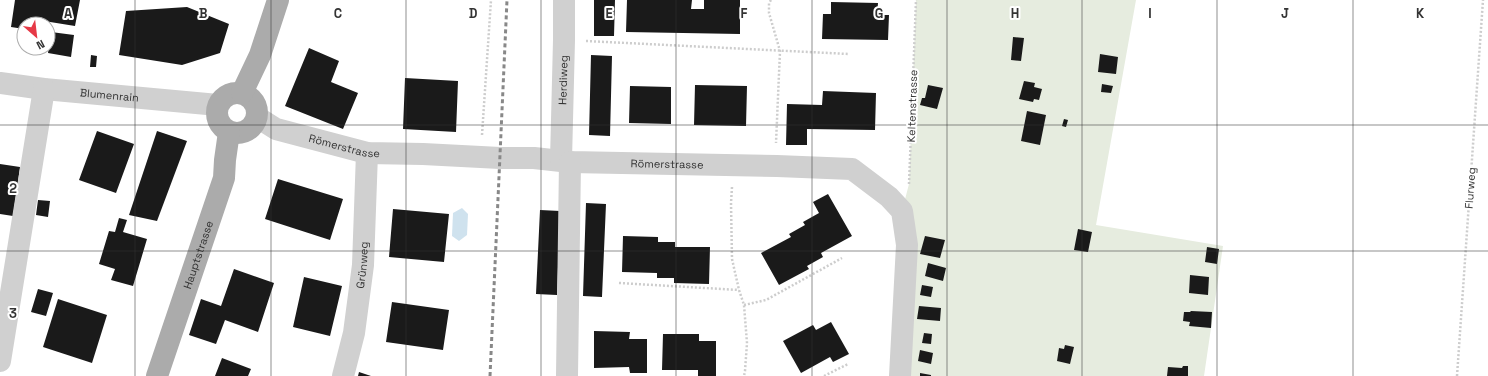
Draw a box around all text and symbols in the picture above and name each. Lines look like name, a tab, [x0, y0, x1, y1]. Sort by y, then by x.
text: A	[64, 5, 73, 22]
text: B	[199, 5, 208, 22]
text: C	[334, 5, 342, 22]
text: D	[469, 5, 478, 22]
text: E	[605, 5, 613, 22]
text: F	[741, 5, 748, 22]
text: G	[875, 5, 883, 22]
text: H	[1011, 5, 1019, 22]
text: I	[1148, 5, 1152, 22]
text: J	[1281, 5, 1289, 22]
text: K	[1416, 5, 1425, 22]
north arrow	[16, 16, 56, 56]
text: N	[34, 37, 47, 53]
street label: Herdiweg	[555, 55, 571, 105]
street label: Keltenstrasse	[904, 69, 920, 143]
street label: Blumenrain	[79, 85, 139, 105]
street label: Römerstrasse	[307, 131, 380, 160]
street label: Römerstrasse	[630, 156, 704, 172]
street label: Flurweg	[1462, 167, 1478, 209]
text: 2	[9, 180, 17, 197]
street label: Hauptstrasse	[180, 219, 216, 291]
street label: Grünweg	[353, 241, 371, 289]
text: 3	[9, 305, 17, 322]

